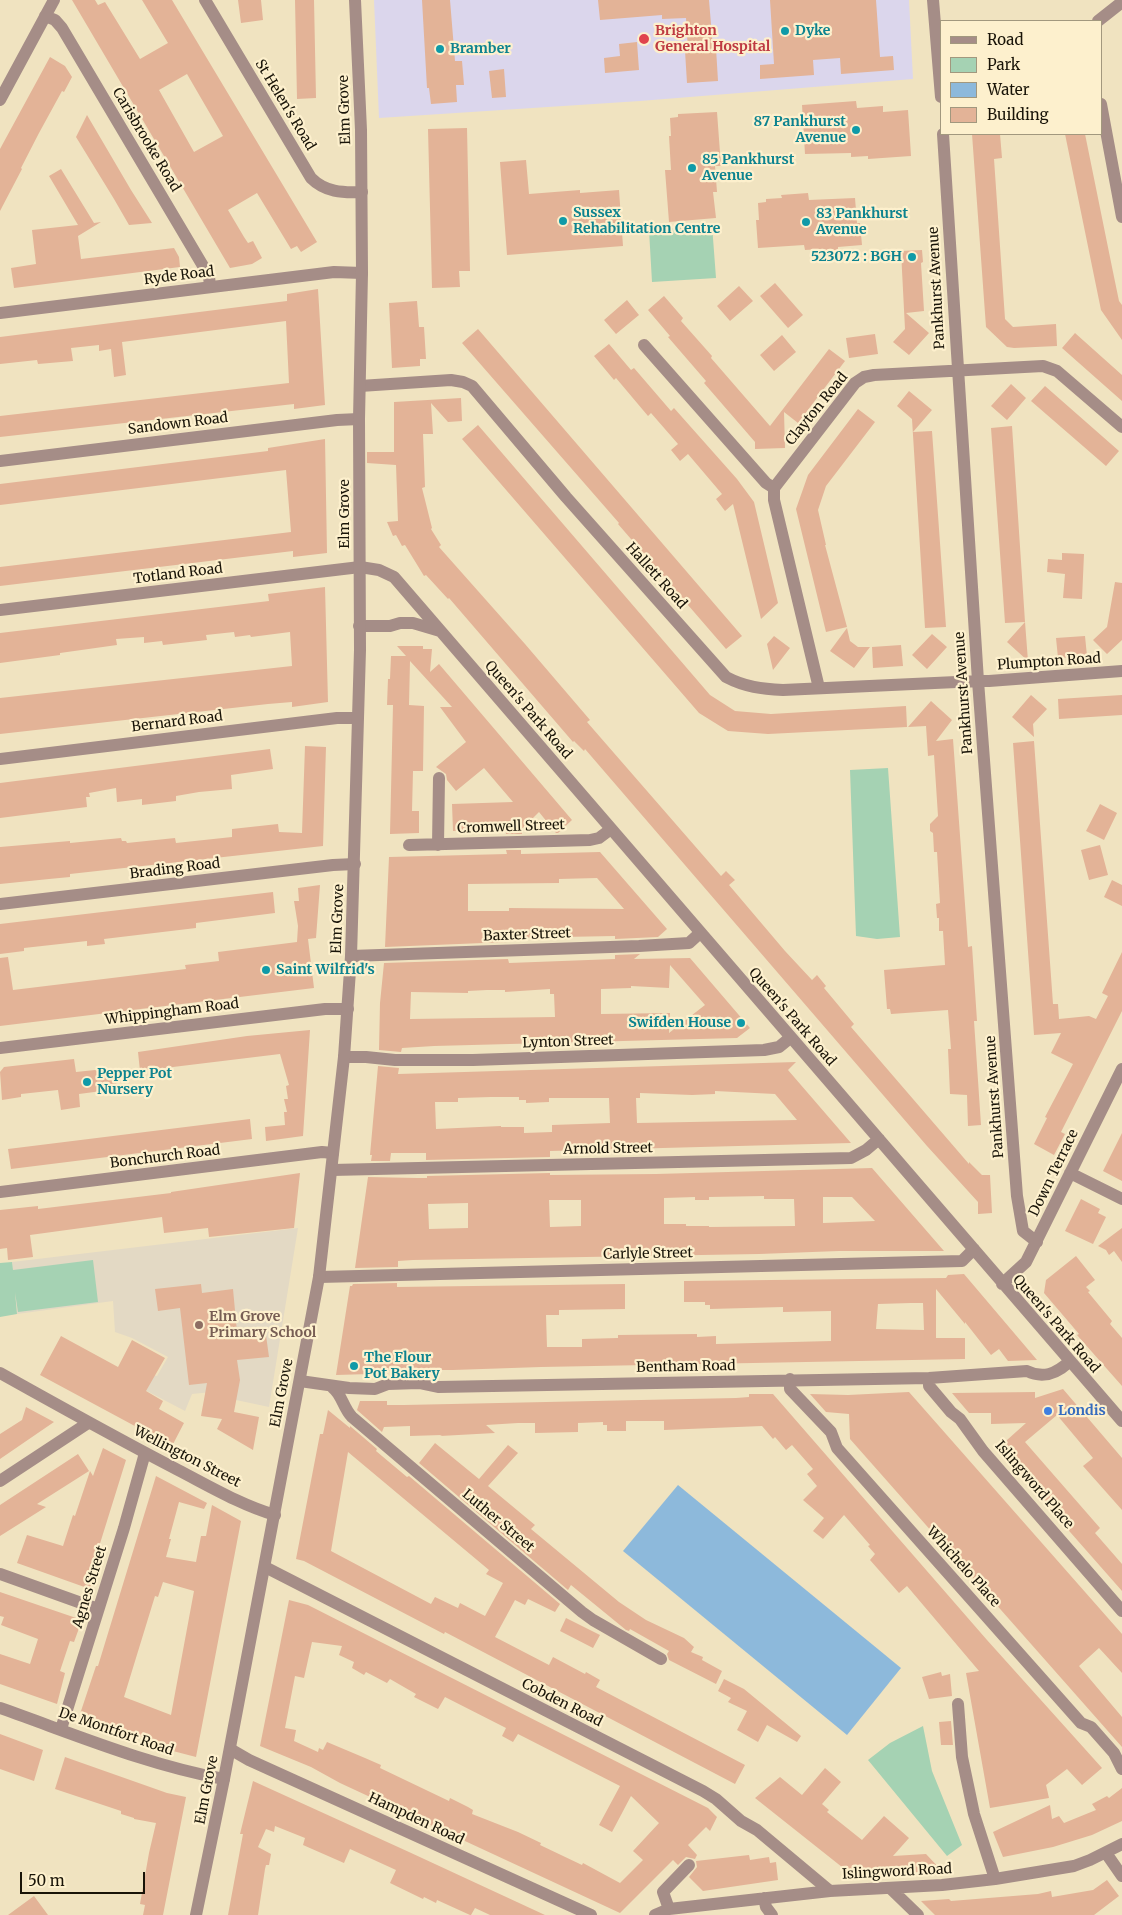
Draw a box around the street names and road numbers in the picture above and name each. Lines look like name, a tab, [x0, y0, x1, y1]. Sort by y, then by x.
street label: St Helen's Road	[251, 57, 319, 153]
street label: Elm Grove	[335, 75, 355, 145]
street label: Carisbrooke Road	[108, 85, 184, 195]
street label: Pankhurst Avenue	[925, 226, 949, 350]
street label: Ryde Road	[143, 263, 215, 289]
street label: Clayton Road	[783, 369, 851, 449]
street label: Sandown Road	[127, 410, 229, 438]
street label: Elm Grove	[337, 479, 353, 549]
street label: Hallett Road	[622, 540, 690, 612]
street label: Totland Road	[132, 560, 224, 588]
street label: Pankhurst Avenue	[951, 631, 977, 755]
street label: Plumpton Road	[997, 650, 1101, 674]
street label: Queen's Park Road	[481, 658, 575, 762]
street label: Bernard Road	[130, 708, 224, 736]
street label: Cromwell Street	[457, 817, 565, 837]
street label: Brading Road	[129, 855, 221, 883]
street label: Elm Grove	[328, 884, 348, 954]
street label: Baxter Street	[483, 925, 571, 945]
street label: Queen's Park Road	[745, 965, 839, 1069]
street label: Whippingham Road	[104, 995, 240, 1029]
street label: Lynton Street	[522, 1032, 614, 1052]
street label: Pankhurst Avenue	[982, 1035, 1008, 1159]
street label: Down Terrace	[1026, 1127, 1082, 1219]
street label: Arnold Street	[563, 1140, 653, 1158]
street label: Bonchurch Road	[109, 1142, 221, 1172]
street label: Carlyle Street	[603, 1245, 693, 1263]
street label: Queen's Park Road	[1009, 1272, 1103, 1376]
street label: Elm Grove	[267, 1357, 297, 1429]
street label: Bentham Road	[636, 1358, 736, 1376]
street label: Wellington Street	[131, 1423, 243, 1491]
street label: Islingword Place	[991, 1438, 1077, 1532]
street label: Luther Street	[459, 1486, 537, 1556]
street label: Whichelo Place	[923, 1523, 1003, 1611]
street label: Agnes Street	[69, 1544, 111, 1630]
street label: Cobden Road	[519, 1675, 605, 1731]
street label: De Montfort Road	[56, 1704, 176, 1760]
street label: Elm Grove	[192, 1754, 222, 1826]
street label: Hampden Road	[365, 1789, 467, 1849]
street label: Islingword Road	[842, 1861, 952, 1883]

